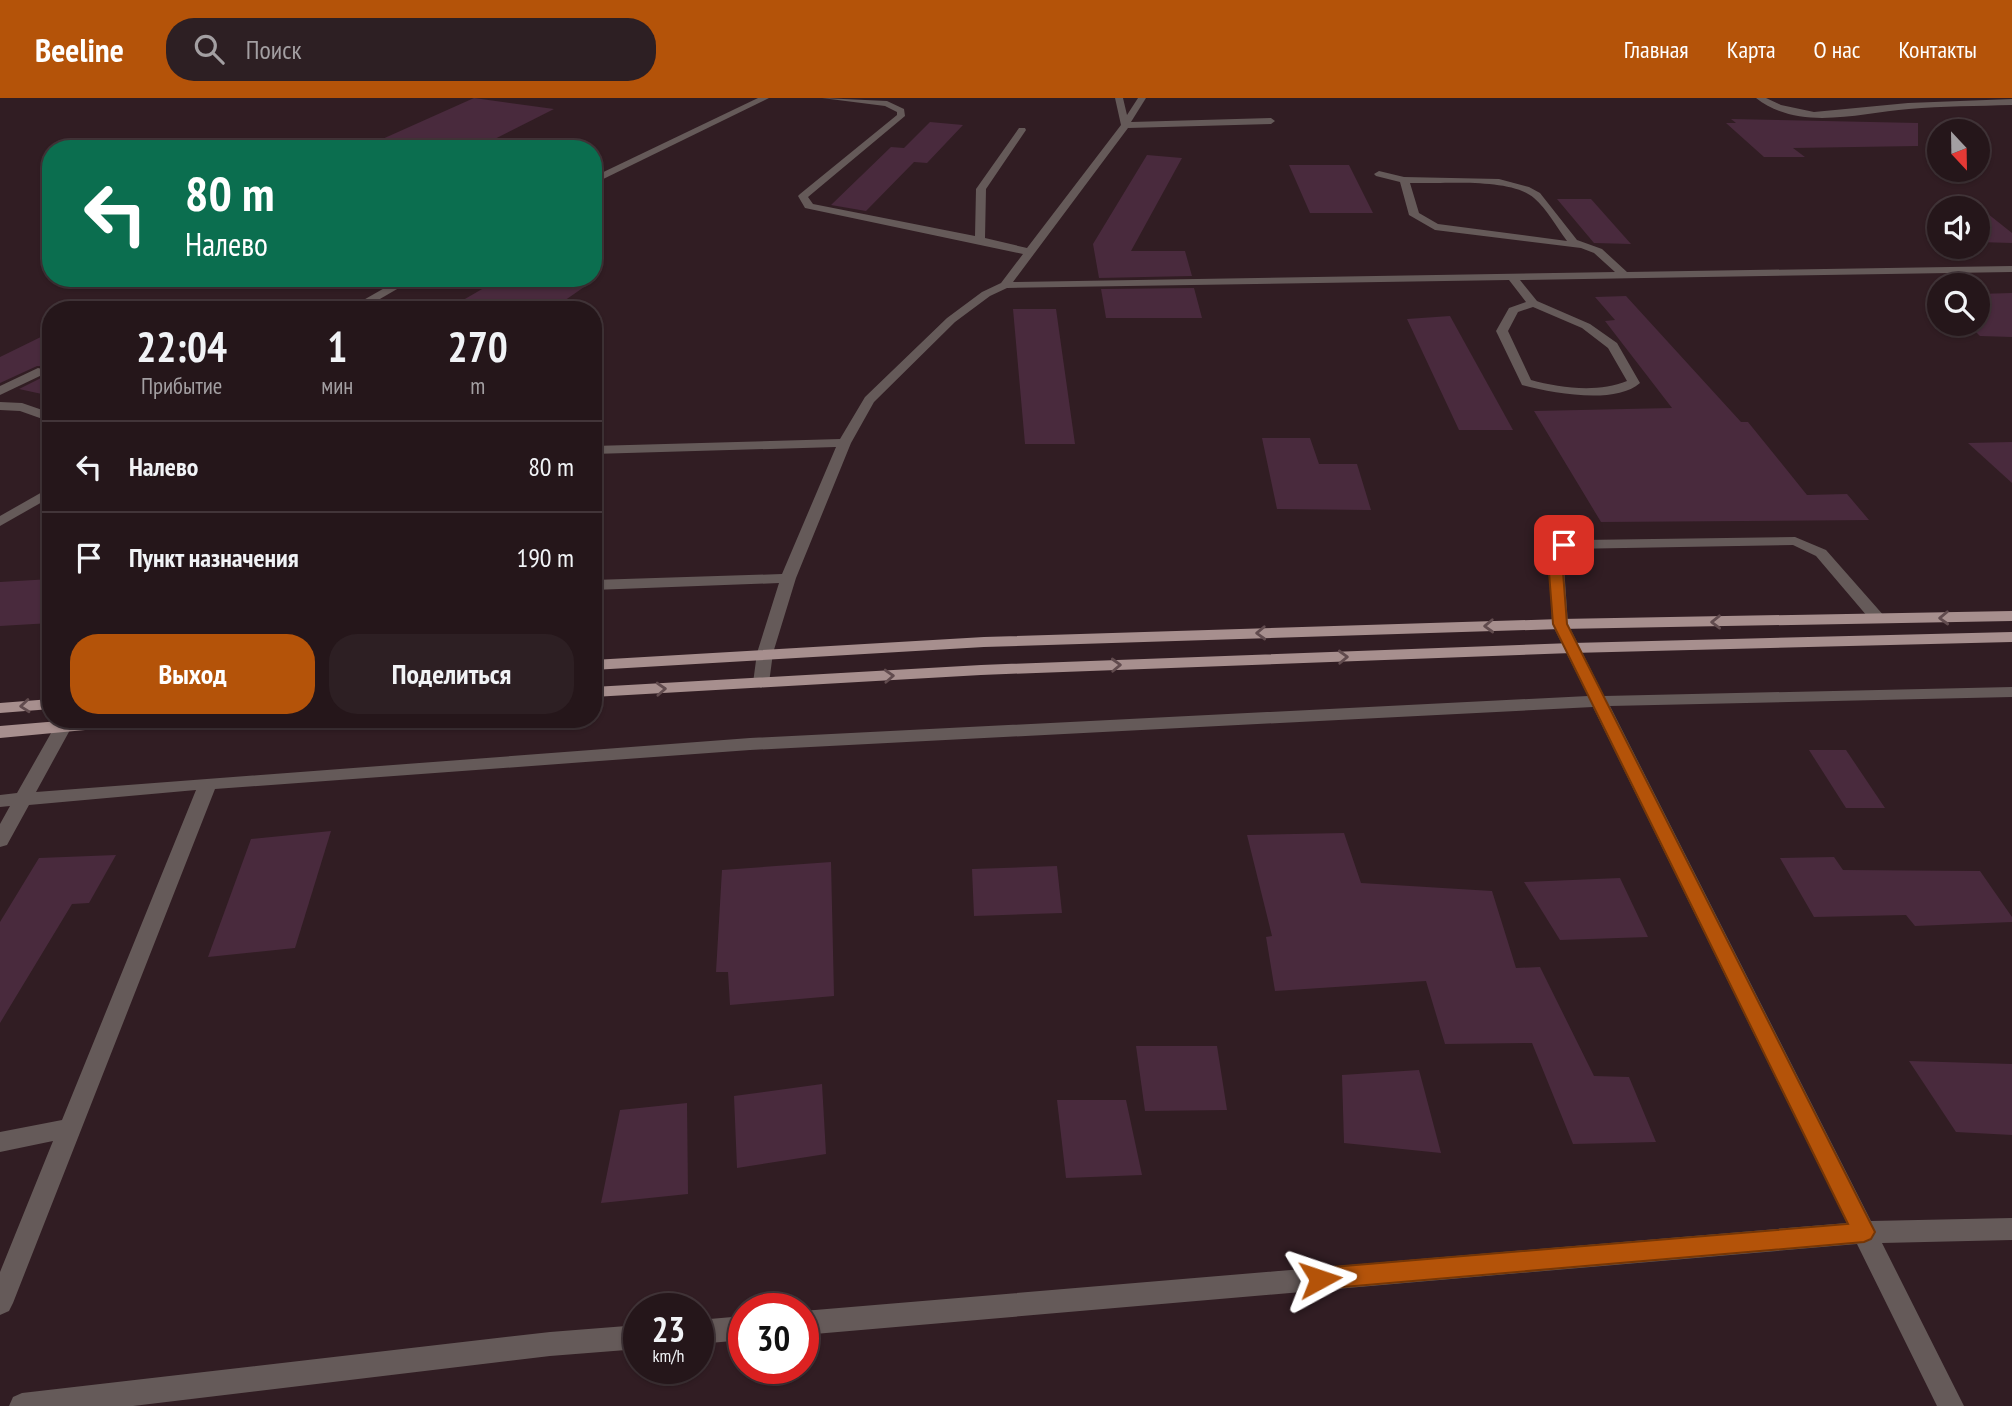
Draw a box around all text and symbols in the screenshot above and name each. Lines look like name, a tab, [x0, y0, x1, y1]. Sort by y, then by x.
search box	[166, 18, 656, 81]
text: Beeline	[35, 28, 124, 71]
icon: search	[190, 30, 228, 68]
text: Поиск	[246, 33, 301, 66]
text: Главная	[1624, 34, 1689, 65]
text: Карта	[1727, 34, 1776, 65]
text: О нас	[1814, 34, 1860, 65]
text: Контакты	[1898, 34, 1977, 65]
north arrow	[1927, 119, 1990, 182]
map controls	[1927, 119, 1990, 336]
text: 80 m	[185, 161, 274, 225]
icon: left	[70, 168, 161, 259]
button: sound	[1927, 196, 1990, 259]
text: Налево	[185, 223, 268, 265]
button: search	[1927, 273, 1990, 336]
text: 22:04	[136, 319, 227, 374]
text: 1	[327, 319, 347, 374]
text: 270	[448, 319, 508, 374]
text: Прибытие	[141, 371, 222, 400]
text: мин	[321, 371, 353, 400]
text: m	[470, 371, 485, 400]
icon: left	[70, 448, 108, 486]
text: Налево	[129, 450, 198, 483]
text: 80 m	[528, 450, 574, 483]
pin	[1534, 515, 1594, 575]
icon: arrive	[1545, 526, 1583, 564]
icon: arrive	[70, 539, 108, 577]
text: Пункт назначения	[129, 541, 299, 574]
text: 190 m	[516, 541, 574, 574]
one-way arrow	[1938, 611, 1949, 626]
one-way arrow	[1711, 614, 1721, 630]
one-way arrow	[1483, 619, 1494, 634]
one-way arrow	[1256, 626, 1267, 641]
button: Выход	[70, 634, 315, 714]
button: Поделиться	[329, 634, 574, 714]
one-way arrow	[1338, 649, 1349, 664]
one-way arrow	[1111, 658, 1122, 673]
one-way arrow	[883, 668, 894, 683]
one-way arrow	[656, 681, 667, 696]
one-way arrow	[20, 698, 31, 713]
position arrow	[1283, 1242, 1357, 1316]
speed limit sign: 30	[728, 1293, 819, 1384]
text: 23	[652, 1306, 685, 1352]
text: km/h	[653, 1344, 684, 1367]

